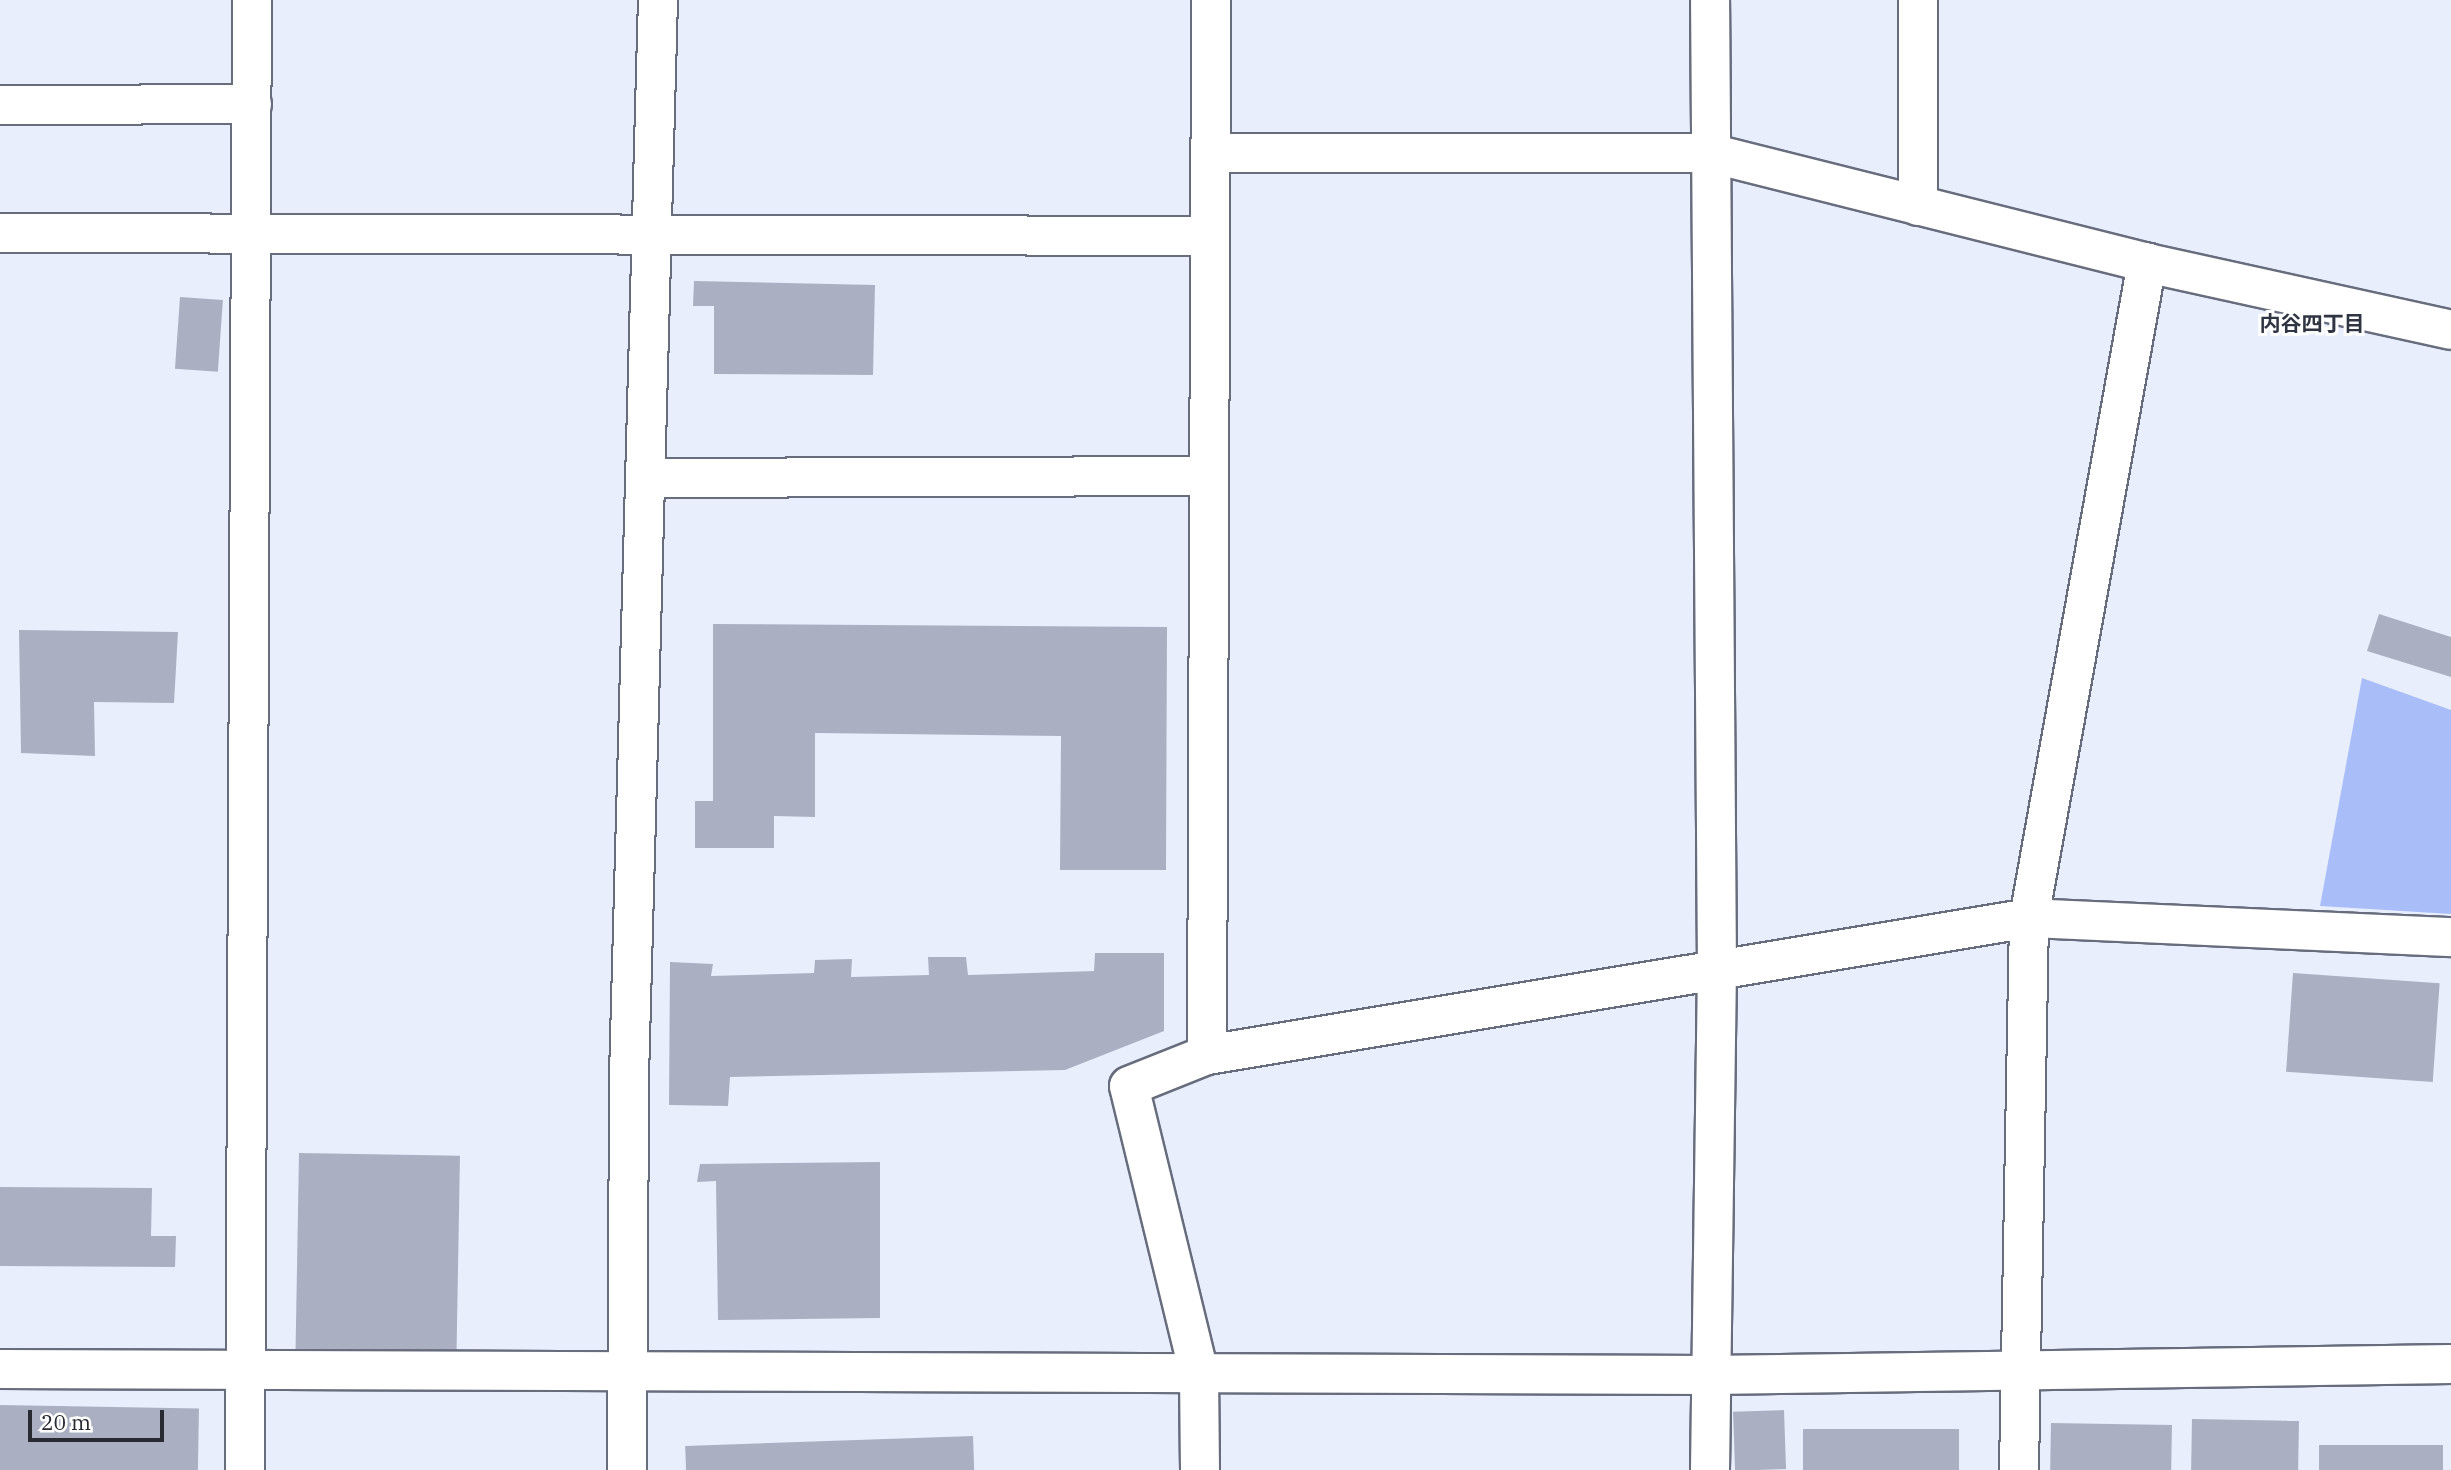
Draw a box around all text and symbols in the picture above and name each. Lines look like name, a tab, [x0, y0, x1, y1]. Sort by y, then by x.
district label: 内谷四丁目	[2260, 310, 2364, 336]
scale bar	[32, 1396, 168, 1440]
text: 20 m	[41, 1408, 91, 1436]

